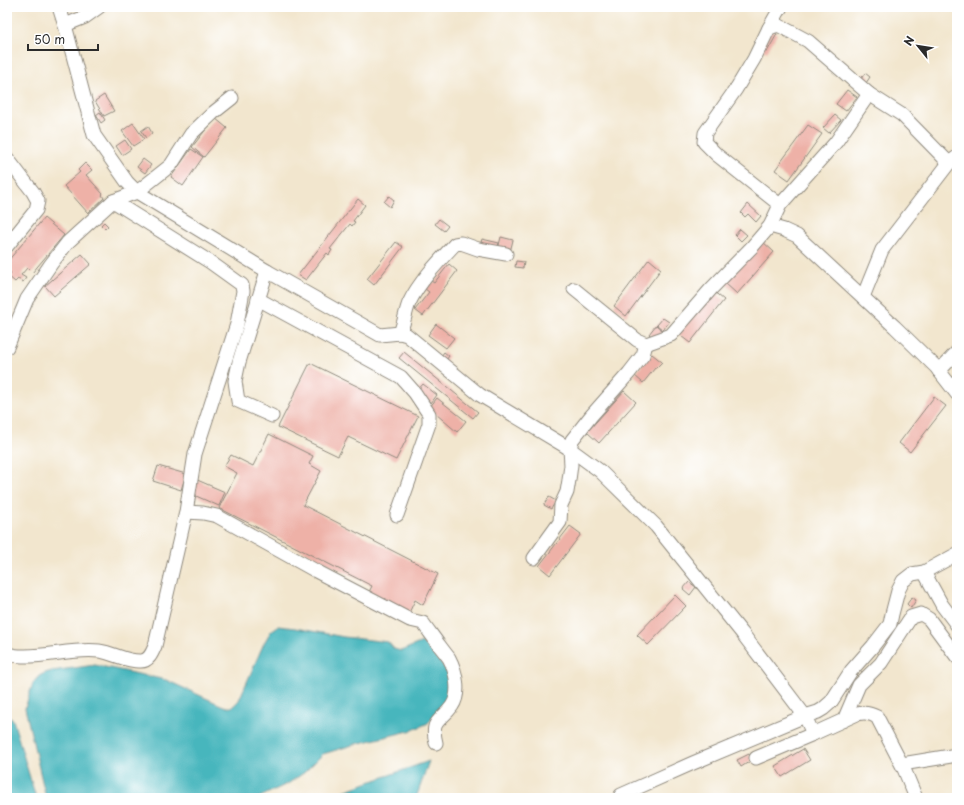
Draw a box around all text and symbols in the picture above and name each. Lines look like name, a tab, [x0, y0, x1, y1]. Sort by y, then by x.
scale bar	[28, 26, 98, 52]
north arrow	[898, 26, 938, 66]
text: 50 m	[34, 30, 65, 48]
text: N	[899, 32, 919, 49]

